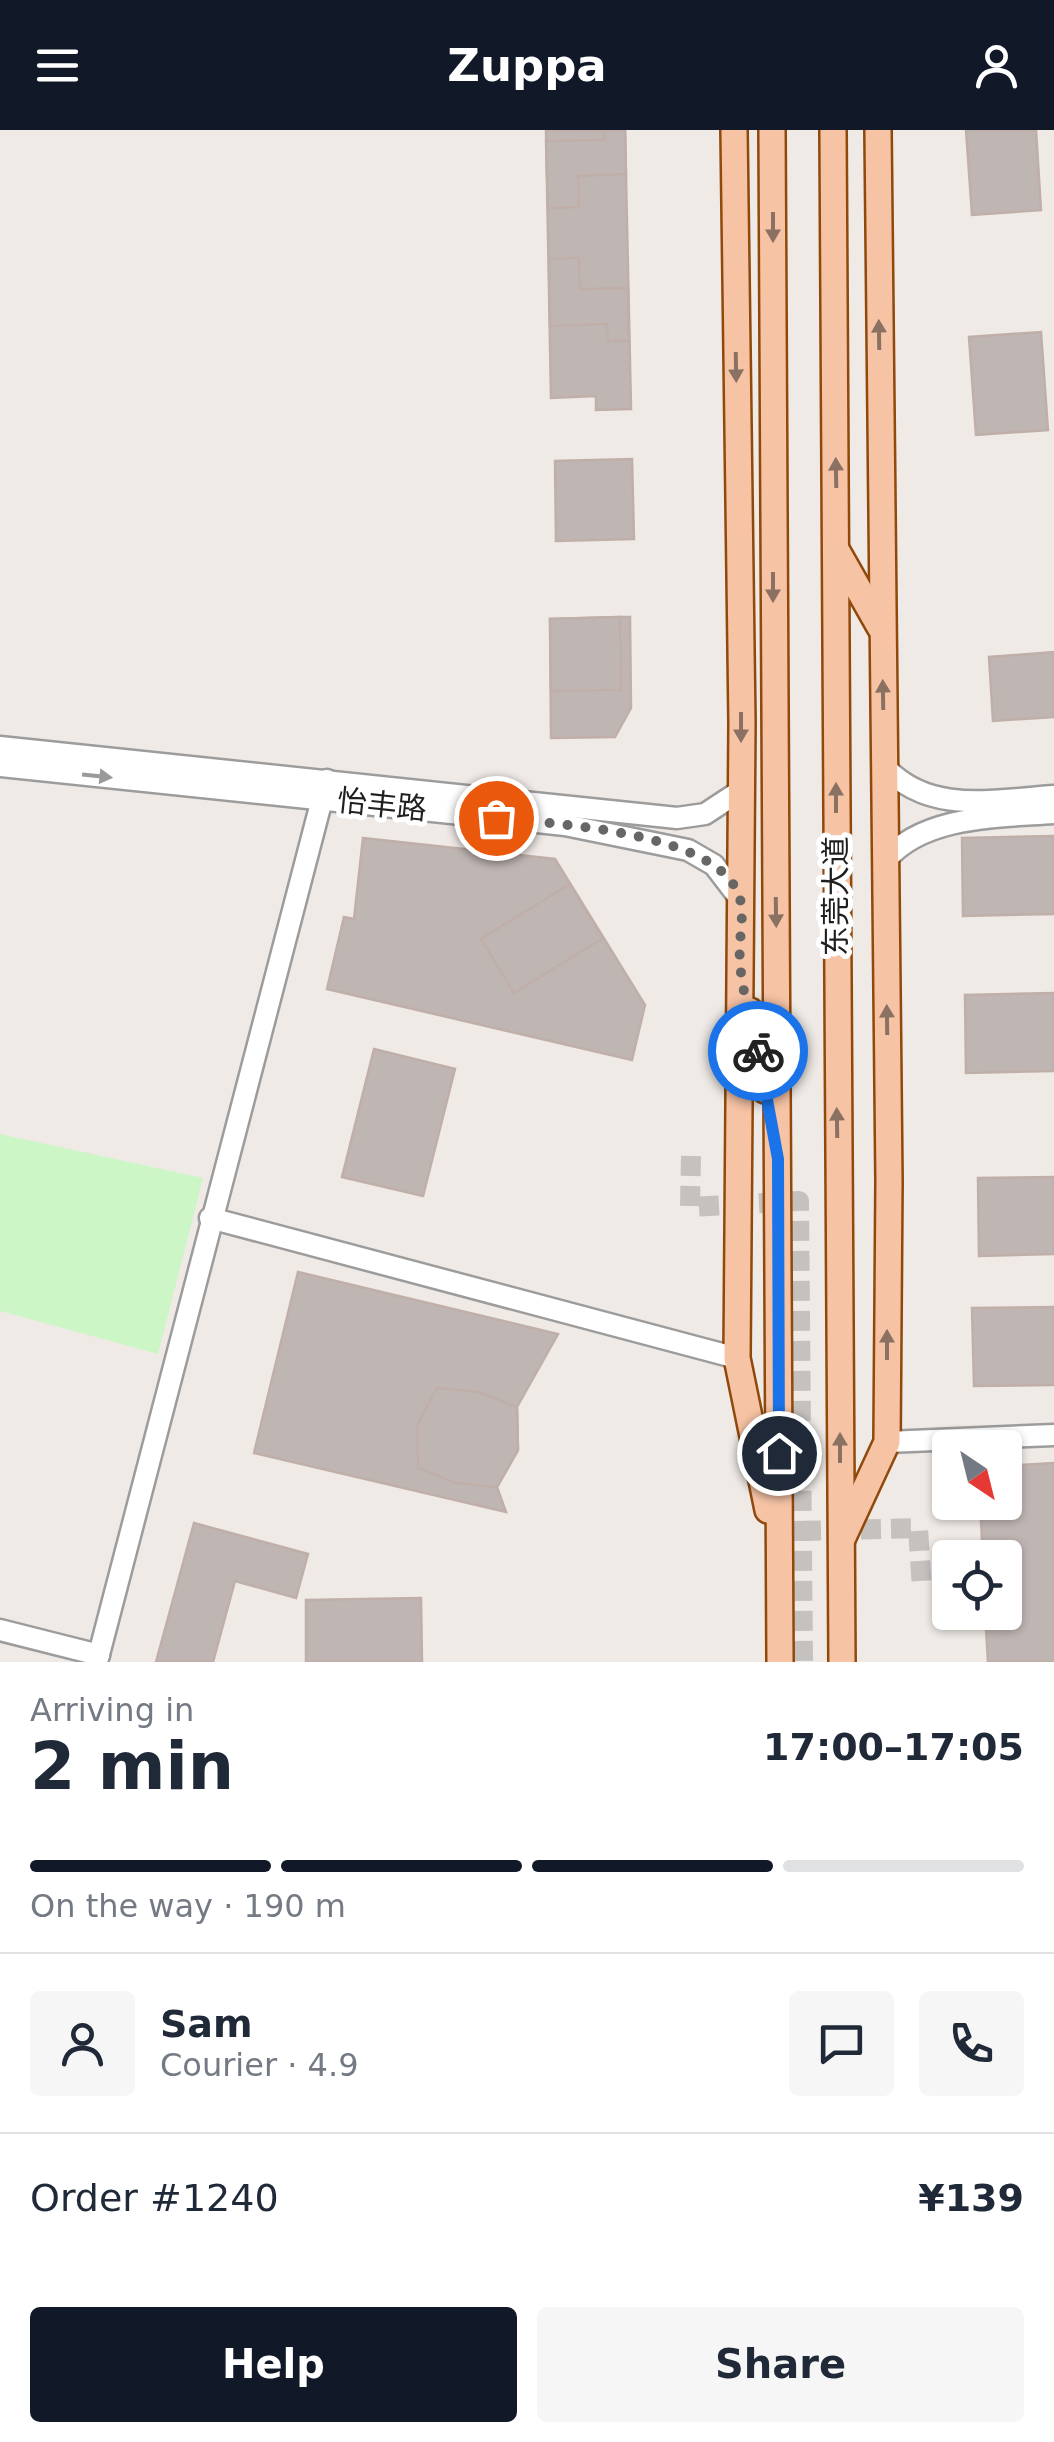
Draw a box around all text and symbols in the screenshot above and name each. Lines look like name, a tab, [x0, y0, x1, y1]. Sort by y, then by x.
icon: menu	[30, 38, 85, 93]
icon: person	[969, 38, 1024, 93]
text: Zuppa	[447, 39, 607, 92]
one-way arrow	[765, 212, 781, 244]
one-way arrow	[871, 318, 887, 350]
one-way arrow	[728, 352, 744, 384]
one-way arrow	[828, 457, 844, 489]
one-way arrow	[765, 572, 781, 604]
one-way arrow	[875, 678, 891, 710]
one-way arrow	[733, 712, 749, 744]
one-way arrow	[82, 768, 113, 784]
pin	[454, 776, 539, 861]
street label: 怡丰路	[335, 782, 429, 827]
one-way arrow	[828, 782, 844, 814]
icon: bag	[469, 791, 524, 846]
street label: 东莞大道	[818, 836, 853, 956]
one-way arrow	[768, 897, 784, 929]
courier	[708, 1001, 808, 1101]
one-way arrow	[879, 1003, 895, 1035]
icon: bike	[731, 1024, 786, 1079]
one-way arrow	[829, 1107, 845, 1139]
one-way arrow	[879, 1328, 895, 1360]
pin	[737, 1411, 822, 1496]
icon: home	[752, 1426, 807, 1481]
north arrow	[932, 1430, 1022, 1520]
map controls	[932, 1430, 1022, 1630]
one-way arrow	[832, 1432, 848, 1464]
button: locate	[932, 1540, 1022, 1630]
text: Arriving in	[30, 1691, 194, 1729]
text: 17:00–17:05	[763, 1725, 1024, 1769]
text: 2 min	[30, 1729, 234, 1804]
text: On the way · 190 m	[30, 1887, 346, 1925]
button: person	[30, 1991, 135, 2096]
button: chat	[789, 1991, 894, 2096]
button: phone	[919, 1991, 1024, 2096]
text: Sam	[160, 2002, 253, 2046]
text: Courier · 4.9	[160, 2046, 359, 2084]
text: Order #1240	[30, 2176, 279, 2220]
text: ¥139	[918, 2176, 1024, 2220]
button: Help	[30, 2307, 517, 2422]
button: Share	[537, 2307, 1024, 2422]

